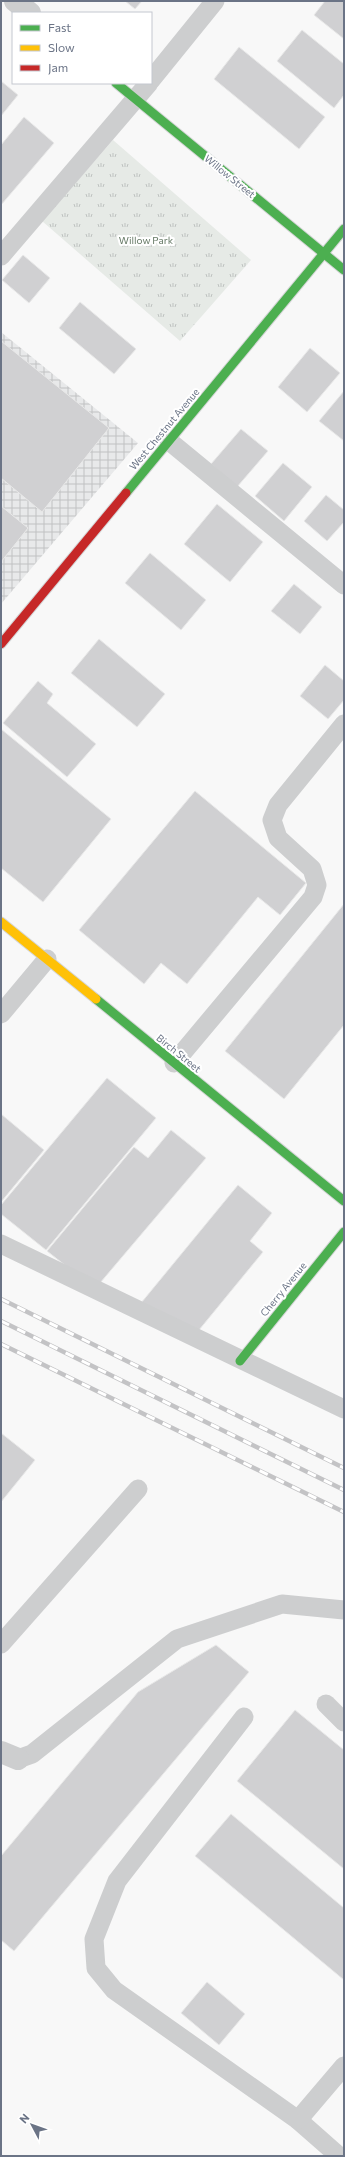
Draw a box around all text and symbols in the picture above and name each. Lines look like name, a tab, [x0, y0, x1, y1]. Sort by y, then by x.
legend	[12, 12, 152, 84]
text: Fast	[48, 20, 71, 34]
text: Slow	[48, 40, 75, 54]
text: Jam	[48, 60, 68, 75]
street label: Willow Street	[202, 152, 258, 200]
park label: Willow Park	[119, 234, 174, 246]
street label: West Chestnut Avenue	[126, 386, 202, 472]
street label: Birch Street	[154, 1031, 204, 1075]
street label: Cherry Avenue	[257, 1259, 309, 1319]
north arrow	[12, 2105, 52, 2145]
text: N	[16, 2111, 32, 2125]

